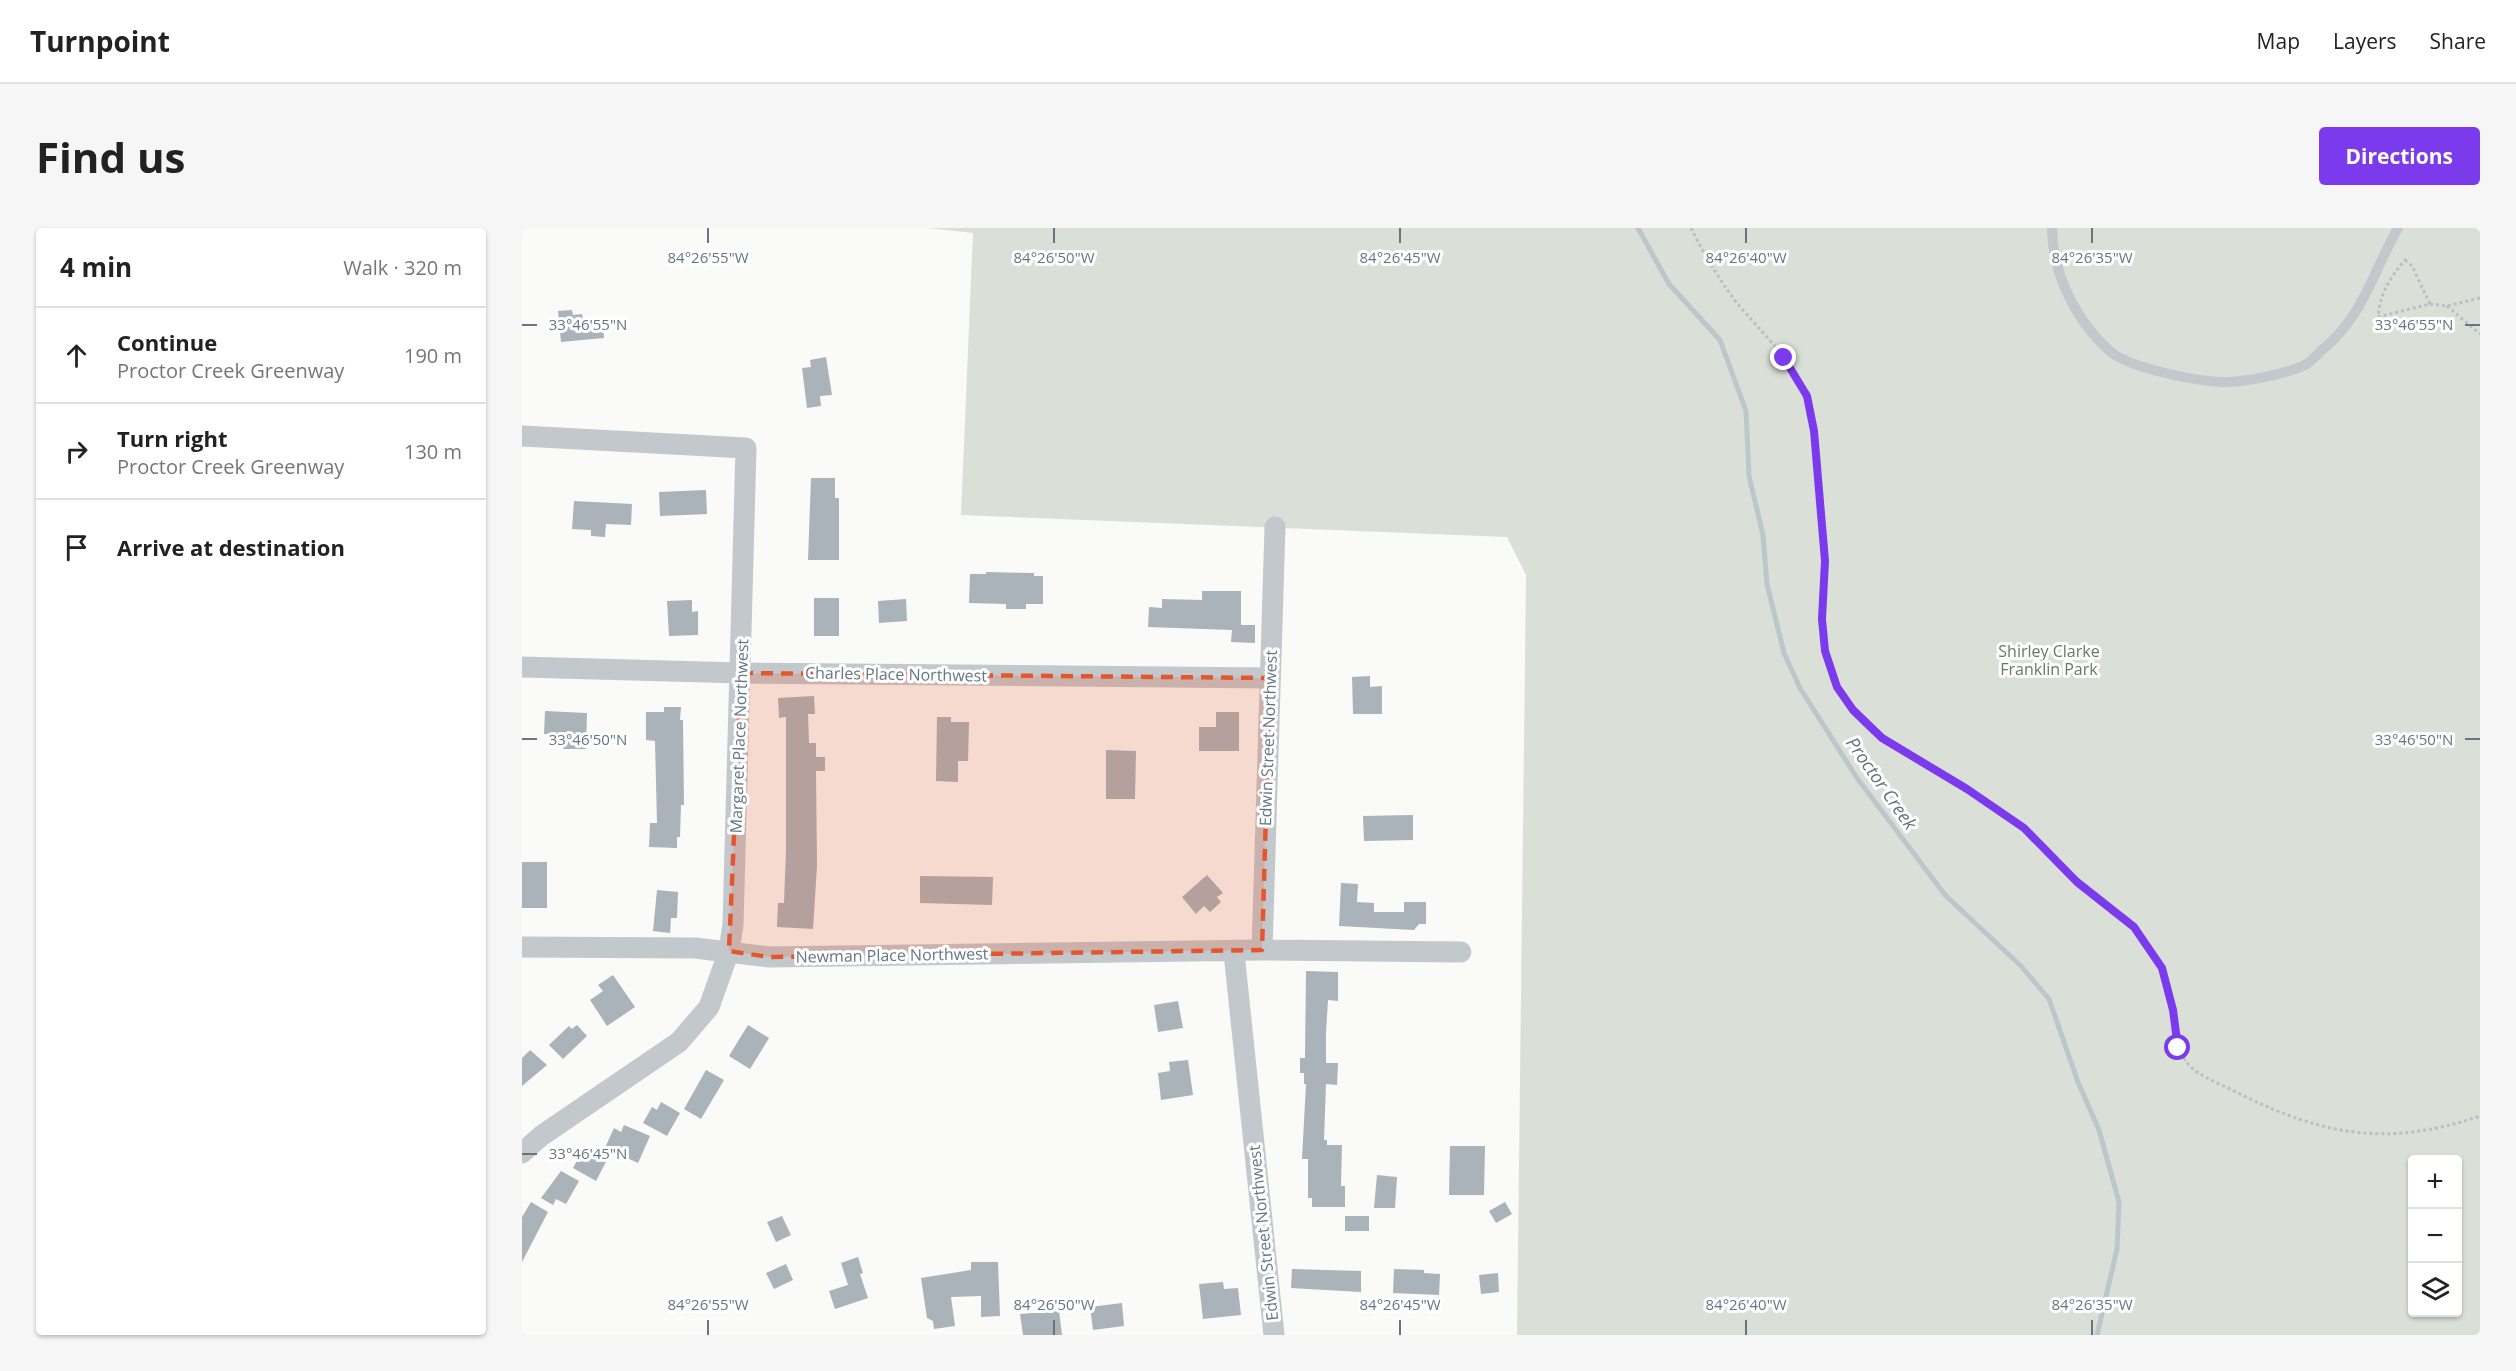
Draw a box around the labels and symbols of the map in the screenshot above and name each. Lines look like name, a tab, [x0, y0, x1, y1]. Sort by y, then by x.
text: 84°26'55"W	[668, 247, 749, 267]
text: 84°26'50"W	[1014, 247, 1095, 267]
text: 84°26'45"W	[1360, 247, 1441, 267]
text: 84°26'40"W	[1706, 247, 1787, 267]
text: 84°26'35"W	[2052, 247, 2133, 267]
text: 33°46'55"N	[549, 314, 627, 334]
text: 33°46'55"N	[2375, 314, 2453, 334]
route end	[1770, 344, 1796, 370]
street label: Margaret Place Northwest	[725, 638, 753, 834]
park label: Shirley Clarke Franklin Park	[1998, 640, 2100, 680]
street label: Edwin Street Northwest	[1254, 649, 1282, 827]
street label: Charles Place Northwest	[805, 661, 987, 687]
text: 33°46'50"N	[549, 729, 627, 749]
text: 33°46'50"N	[2375, 729, 2453, 749]
water label: Proctor Creek	[1841, 732, 1923, 835]
street label: Newman Place Northwest	[795, 942, 989, 968]
route start	[2164, 1034, 2190, 1060]
text: 33°46'45"N	[549, 1143, 627, 1163]
street label: Edwin Street Northwest	[1243, 1144, 1283, 1322]
text: 84°26'55"W	[668, 1294, 749, 1314]
text: 84°26'50"W	[1014, 1294, 1095, 1314]
text: 84°26'45"W	[1360, 1294, 1441, 1314]
text: 84°26'40"W	[1706, 1294, 1787, 1314]
text: 84°26'35"W	[2052, 1294, 2133, 1314]

